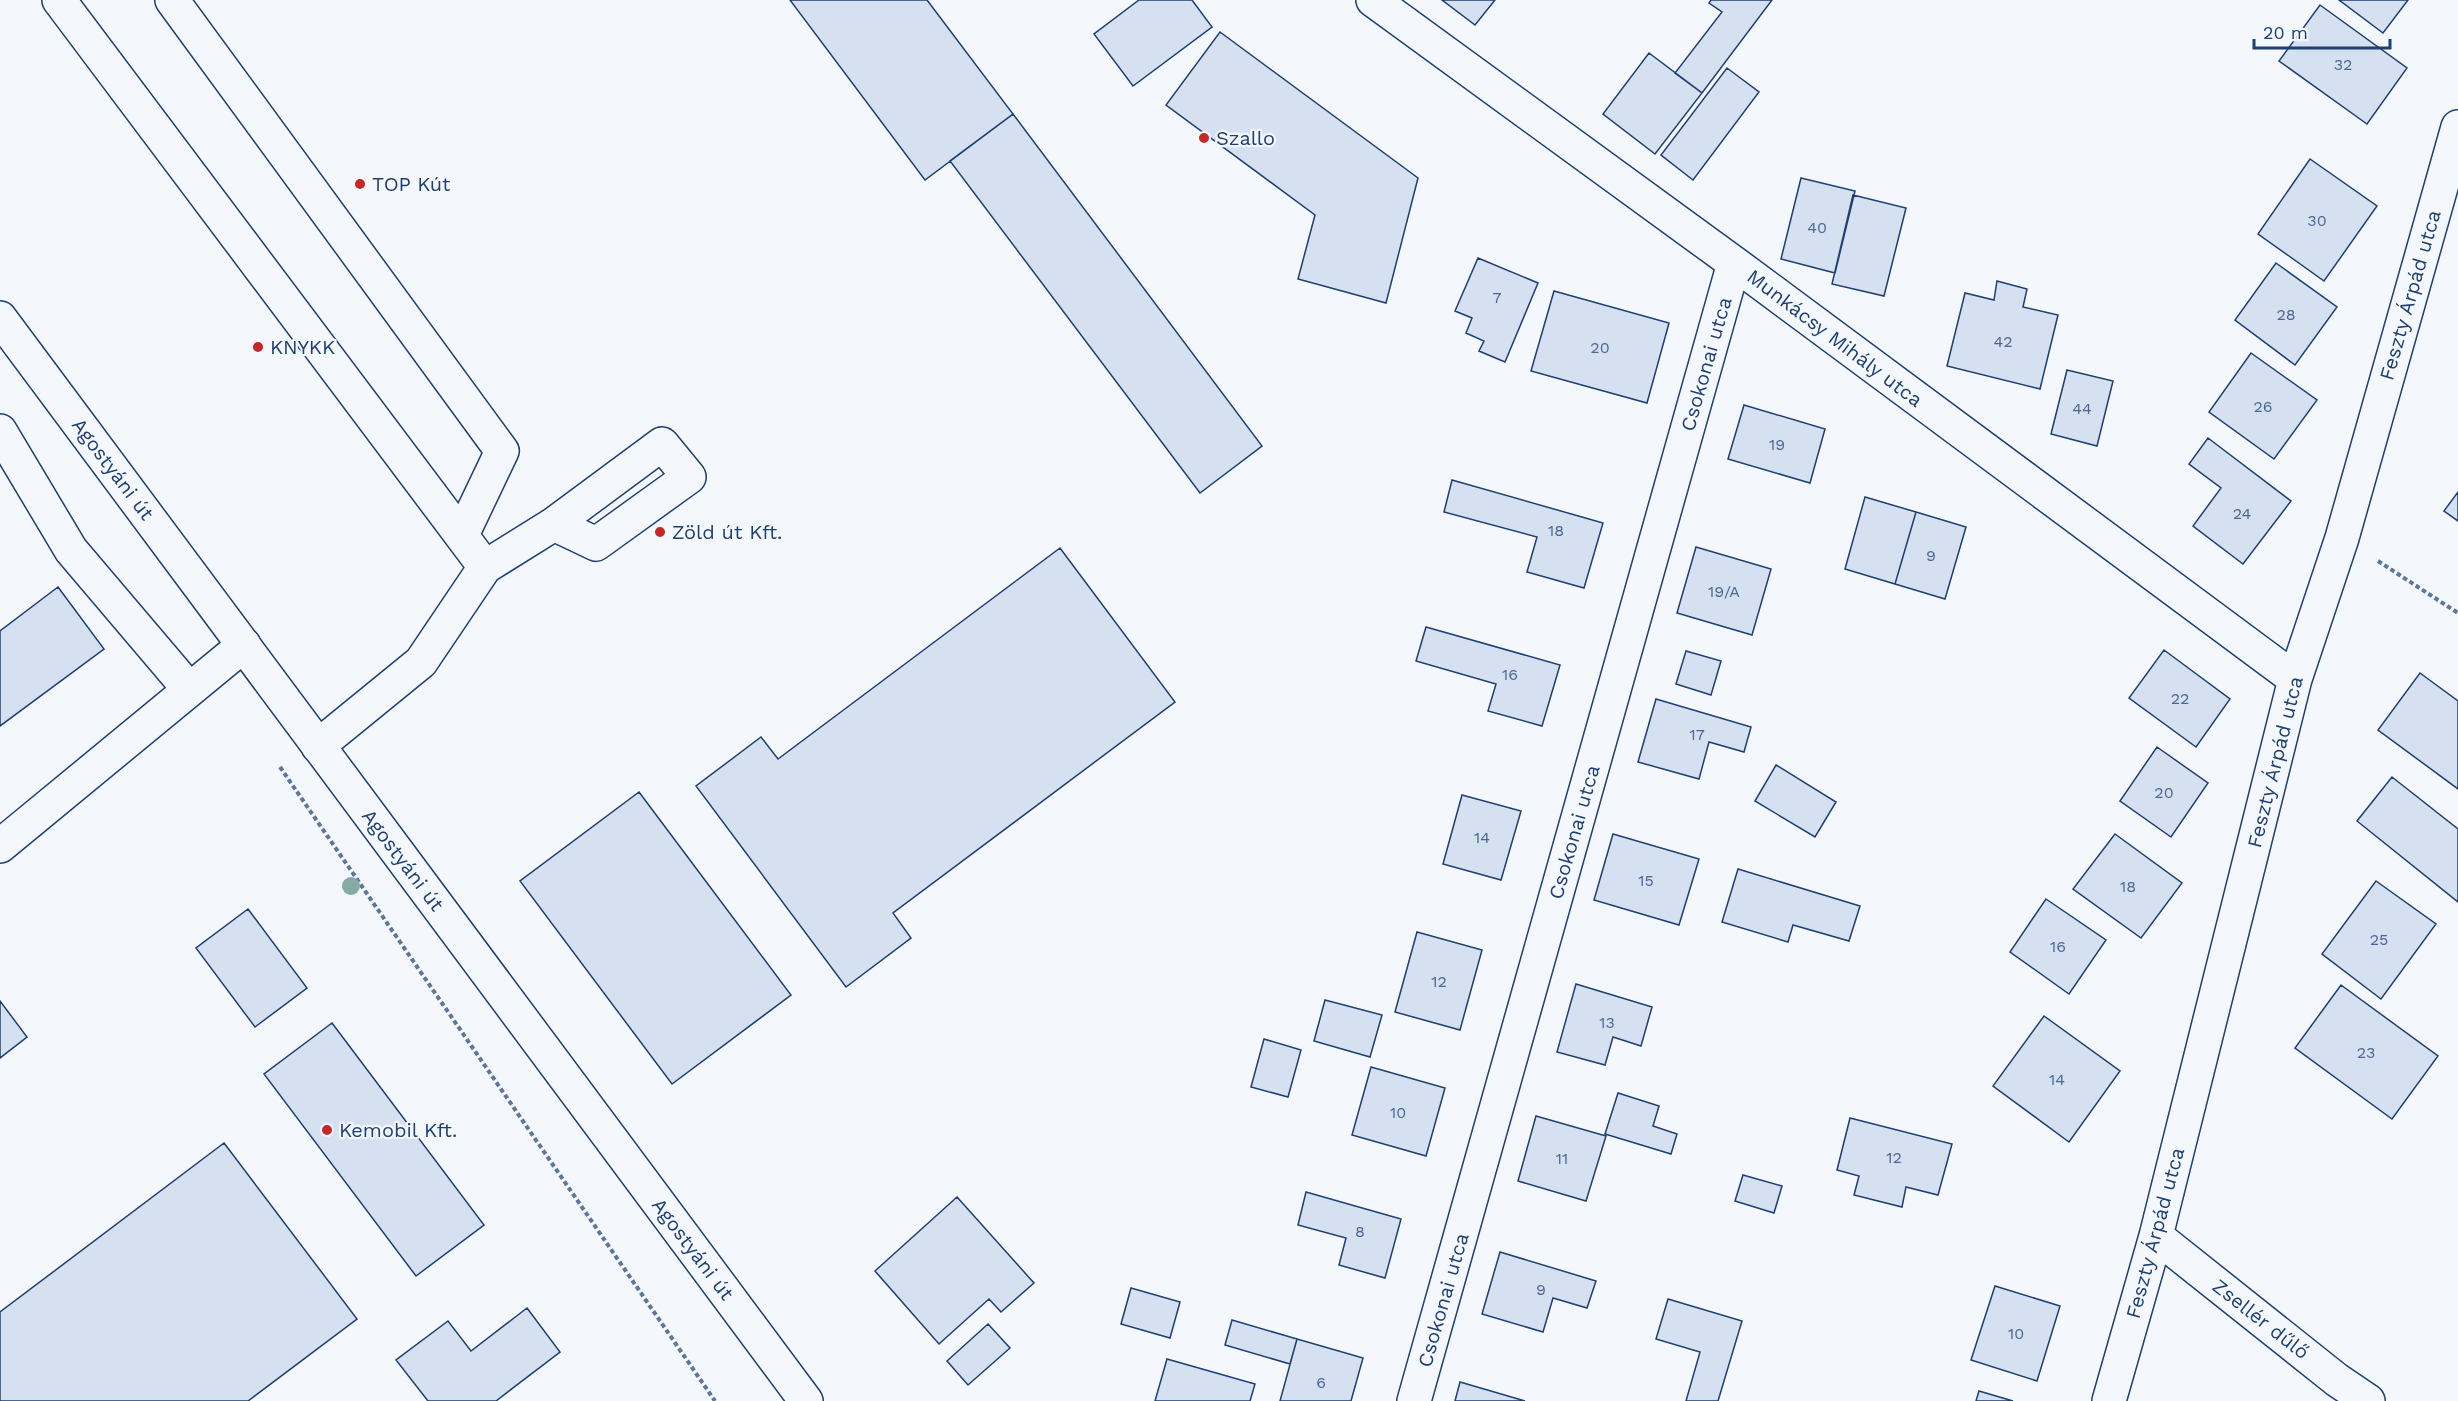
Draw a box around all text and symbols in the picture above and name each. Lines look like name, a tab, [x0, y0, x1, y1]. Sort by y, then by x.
scale bar	[2254, 12, 2390, 50]
text: 20 m	[2263, 22, 2308, 43]
house number: 32	[2334, 55, 2352, 74]
place label: Szallo	[1216, 126, 1275, 150]
marker: Szallo	[1197, 131, 1211, 145]
place label: TOP Kút	[372, 172, 451, 196]
marker: TOP Kút	[353, 177, 367, 191]
street label: Feszty Árpád utca	[2374, 207, 2446, 383]
house number: 30	[2307, 211, 2327, 230]
house number: 40	[1807, 218, 1827, 237]
street label: Munkácsy Mihály utca	[1743, 264, 1927, 412]
house number: 7	[1493, 288, 1502, 307]
street label: Csokonai utca	[1675, 294, 1737, 434]
house number: 28	[2276, 305, 2296, 324]
house number: 42	[1993, 332, 2013, 351]
place label: KNYKK	[270, 335, 335, 359]
house number: 20	[1590, 338, 1610, 357]
marker: KNYKK	[251, 340, 265, 354]
house number: 26	[2253, 397, 2273, 416]
house number: 44	[2072, 399, 2092, 418]
street label: Agostyáni út	[67, 413, 159, 525]
house number: 19	[1769, 435, 1785, 454]
house number: 24	[2233, 504, 2252, 523]
place label: Zöld út Kft.	[672, 520, 782, 544]
house number: 18	[1548, 521, 1564, 540]
marker: Zöld út Kft.	[653, 525, 667, 539]
house number: 9	[1926, 546, 1936, 565]
house number: 19/A	[1708, 582, 1740, 601]
house number: 16	[1502, 665, 1518, 684]
street label: Feszty Árpád utca	[2242, 674, 2308, 850]
house number: 22	[2171, 689, 2189, 708]
house number: 17	[1689, 725, 1705, 744]
street label: Csokonai utca	[1543, 762, 1605, 902]
house number: 20	[2154, 783, 2174, 802]
street label: Agostyáni út	[357, 804, 449, 916]
house number: 14	[1474, 828, 1490, 847]
house number: 15	[1638, 871, 1654, 890]
house number: 18	[2120, 877, 2136, 896]
house number: 25	[2370, 930, 2388, 949]
house number: 16	[2050, 937, 2066, 956]
house number: 12	[1431, 972, 1447, 991]
house number: 13	[1599, 1013, 1615, 1032]
house number: 23	[2357, 1043, 2375, 1062]
house number: 14	[2049, 1070, 2065, 1089]
house number: 10	[1390, 1103, 1406, 1122]
place label: Kemobil Kft.	[339, 1118, 457, 1142]
marker: Kemobil Kft.	[320, 1123, 334, 1137]
street label: Feszty Árpád utca	[2121, 1145, 2189, 1321]
house number: 12	[1886, 1148, 1902, 1167]
house number: 11	[1556, 1149, 1568, 1168]
street label: Agostyáni út	[647, 1193, 739, 1305]
house number: 8	[1355, 1222, 1365, 1241]
street label: Csokonai utca	[1412, 1230, 1474, 1370]
street label: Zsellér dűlő	[2208, 1274, 2314, 1364]
house number: 9	[1536, 1280, 1546, 1299]
house number: 10	[2008, 1324, 2024, 1343]
house number: 6	[1316, 1373, 1326, 1392]

